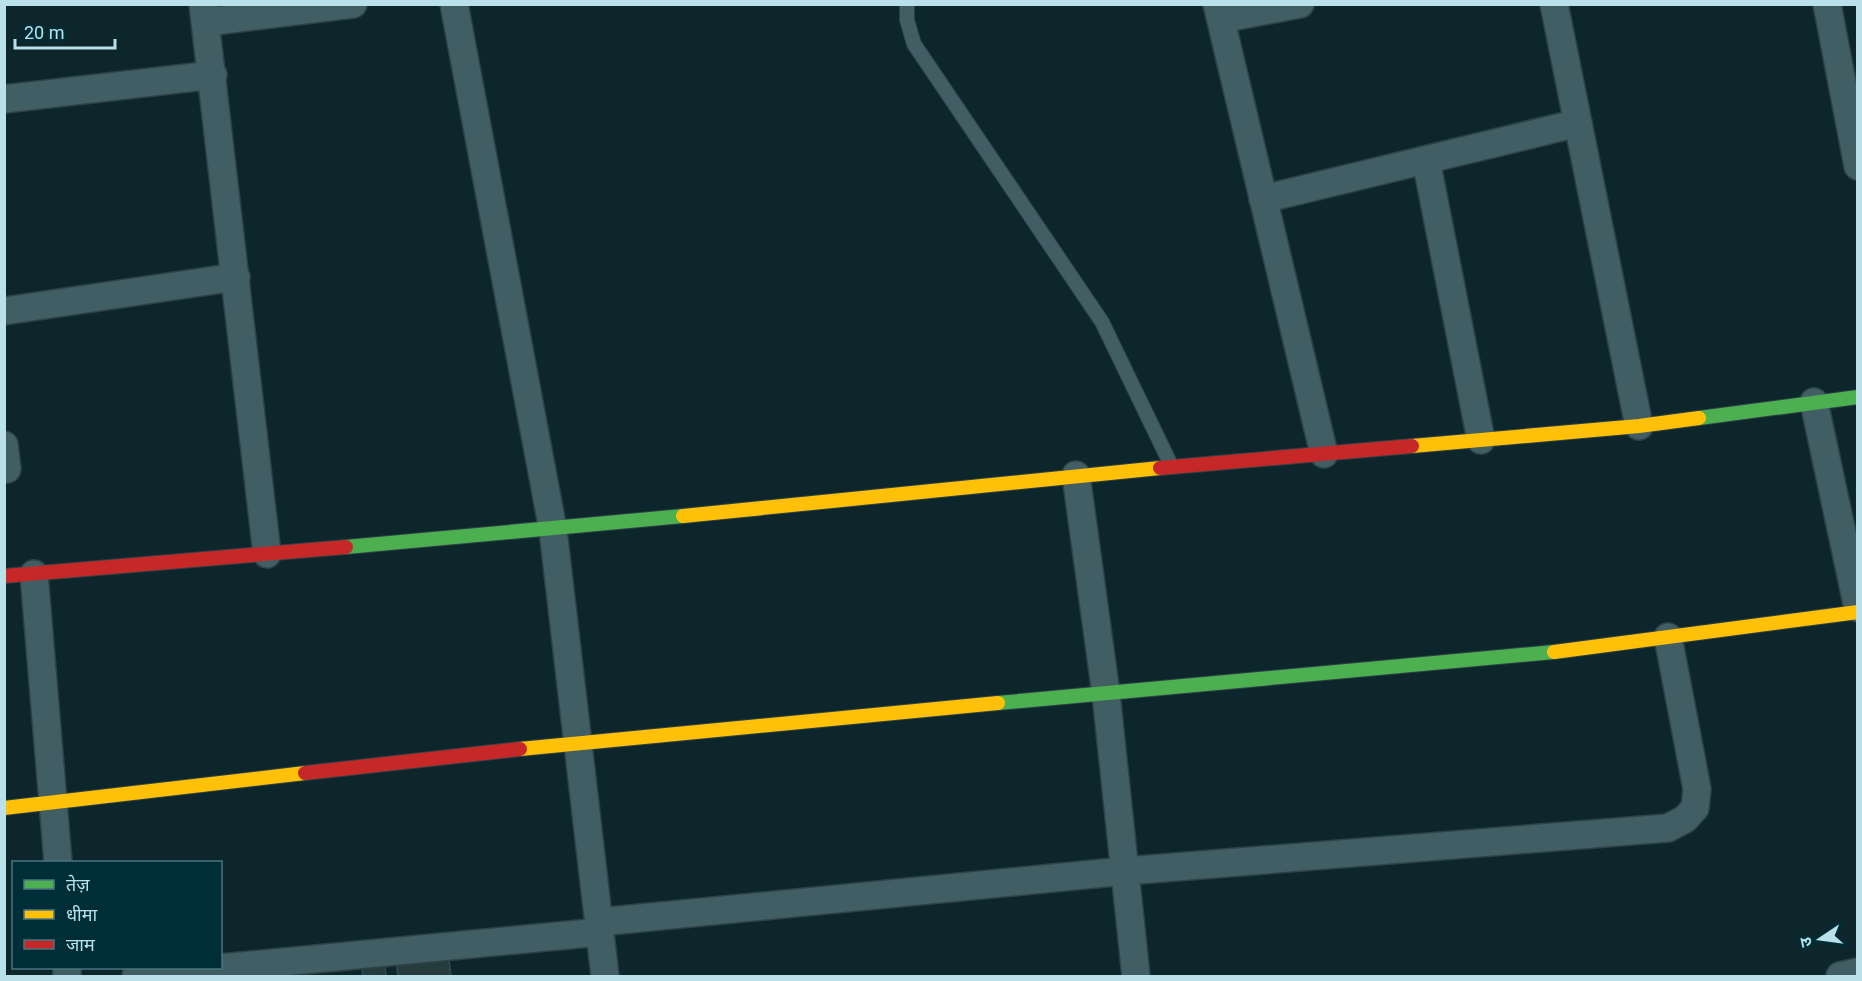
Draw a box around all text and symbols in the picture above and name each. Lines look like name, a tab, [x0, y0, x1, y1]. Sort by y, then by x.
scale bar	[15, 12, 116, 50]
text: 20 m	[24, 22, 64, 43]
legend	[12, 861, 222, 969]
text: तेज़	[66, 874, 90, 895]
text: धीमा	[66, 904, 97, 925]
north arrow	[1790, 909, 1850, 969]
text: जाम	[66, 934, 96, 955]
text: उ	[1795, 935, 1816, 949]

